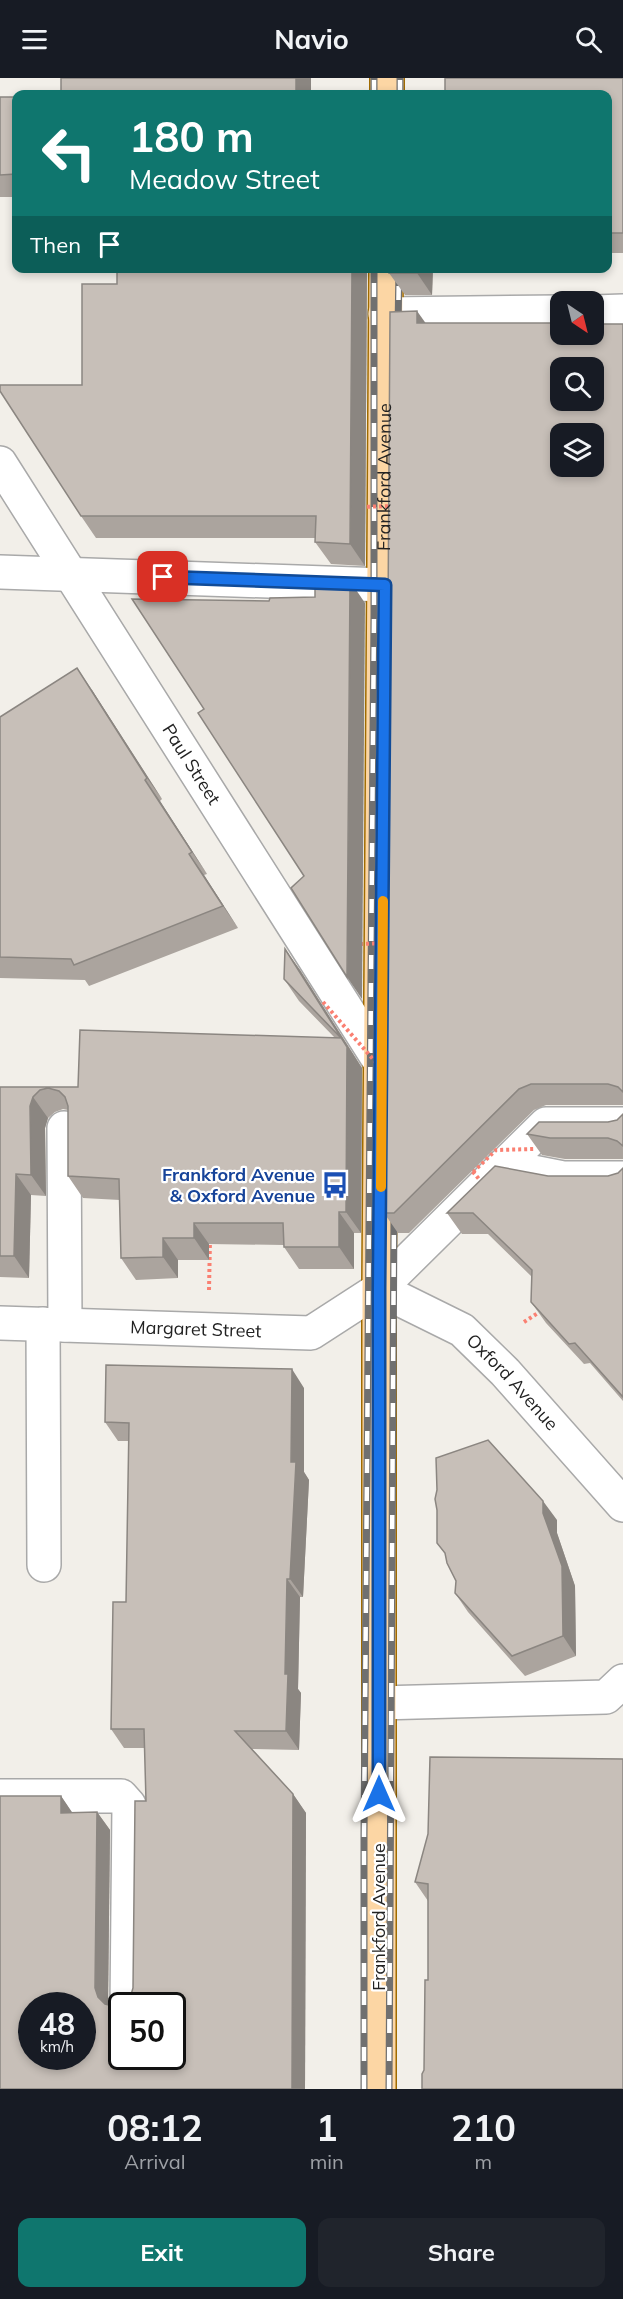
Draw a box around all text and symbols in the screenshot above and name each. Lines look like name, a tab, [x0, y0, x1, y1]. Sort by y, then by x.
text: Navio	[274, 22, 349, 56]
icon: menu	[18, 23, 51, 56]
icon: search	[572, 23, 605, 56]
text: 180 m	[129, 110, 254, 163]
icon: left	[30, 114, 108, 192]
text: Meadow Street	[129, 162, 320, 196]
icon: arrive	[93, 228, 126, 261]
text: Then	[30, 231, 81, 259]
north arrow	[550, 291, 604, 345]
map controls	[550, 291, 604, 477]
button: search	[550, 357, 604, 411]
street label: Frankford Avenue	[372, 403, 396, 551]
button: layers	[550, 423, 604, 477]
pin	[137, 551, 188, 602]
icon: arrive	[146, 560, 179, 593]
street label: Paul Street	[158, 719, 226, 809]
place label: Frankford Avenue & Oxford Avenue	[162, 1163, 315, 1207]
bus stop icon: Frankford Avenue & Oxford Avenue	[320, 1170, 350, 1200]
street label: Margaret Street	[130, 1315, 262, 1342]
street label: Oxford Avenue	[462, 1329, 563, 1435]
position arrow	[347, 1762, 411, 1826]
street label: Frankford Avenue	[367, 1843, 390, 1991]
speed limit sign: 50	[108, 1992, 186, 2070]
text: 48	[39, 2005, 75, 2043]
text: km/h	[40, 2037, 74, 2056]
text: 08:12	[107, 2105, 203, 2150]
text: 1	[316, 2105, 338, 2150]
text: 210	[451, 2105, 516, 2150]
text: Arrival	[124, 2149, 185, 2174]
text: min	[310, 2149, 344, 2174]
text: m	[475, 2149, 492, 2174]
button: Exit	[18, 2218, 306, 2287]
button: Share	[318, 2218, 605, 2287]

